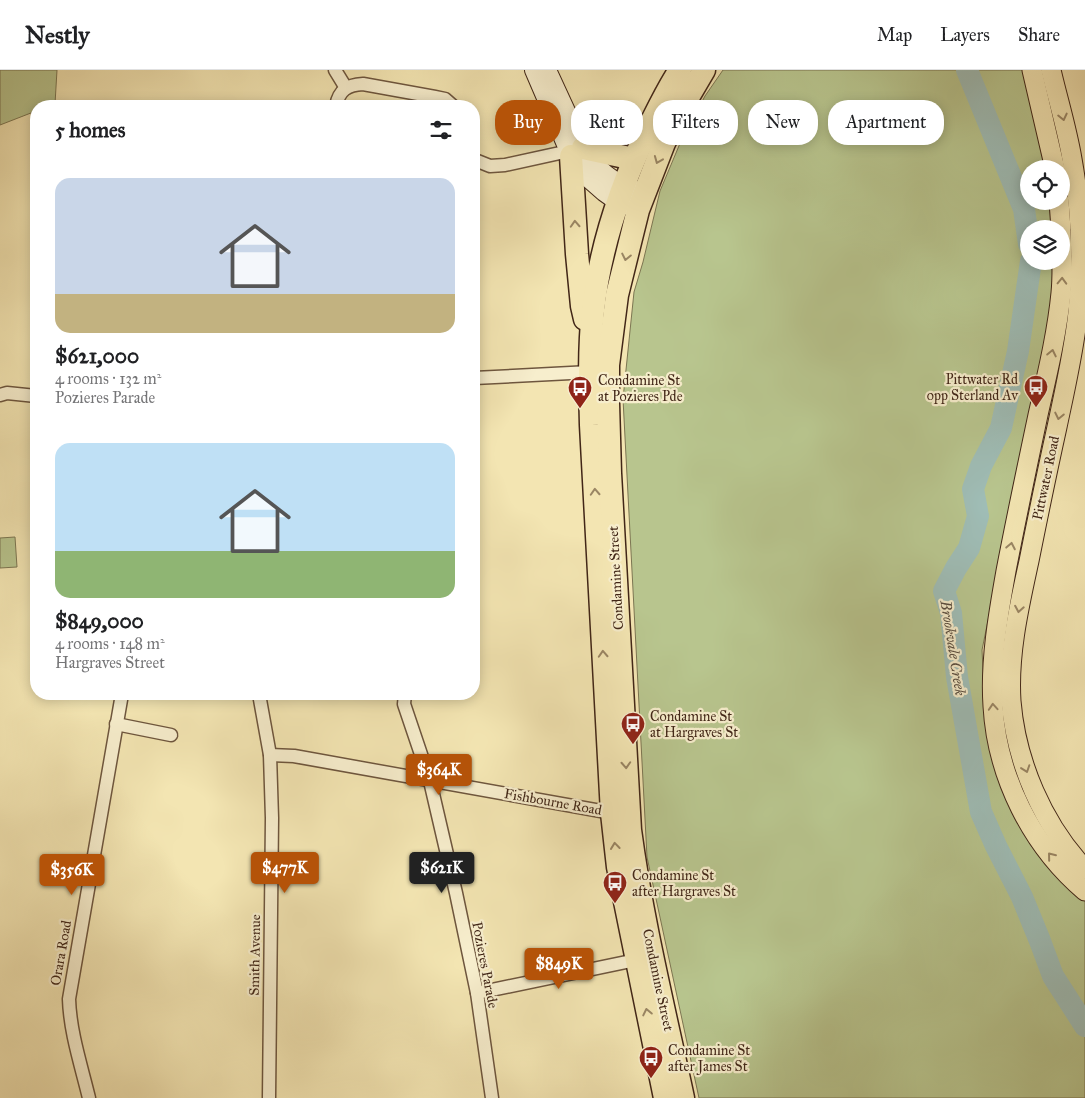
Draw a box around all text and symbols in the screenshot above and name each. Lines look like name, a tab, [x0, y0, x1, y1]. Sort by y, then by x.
text: Nestly	[25, 20, 90, 50]
text: Map	[877, 24, 912, 46]
text: Layers	[940, 24, 990, 46]
text: Share	[1018, 24, 1060, 46]
chip: Buy	[495, 100, 561, 145]
chip: Rent	[571, 100, 643, 145]
chip: Filters	[653, 100, 738, 145]
chip: New	[748, 100, 818, 145]
chip: Apartment	[828, 100, 944, 145]
one-way arrow	[1057, 113, 1068, 122]
icon: filters	[427, 116, 455, 144]
text: 5 homes	[55, 117, 126, 143]
one-way arrow	[653, 155, 664, 164]
map controls	[1020, 160, 1070, 270]
button: locate	[1020, 160, 1070, 210]
icon: home	[210, 211, 300, 301]
one-way arrow	[570, 220, 581, 228]
button: layers	[1020, 220, 1070, 270]
one-way arrow	[621, 253, 632, 262]
one-way arrow	[1056, 277, 1067, 285]
text: $621,000	[55, 343, 139, 369]
one-way arrow	[1046, 349, 1056, 358]
text: 4 rooms · 132 m²	[55, 369, 161, 388]
place label: Pittwater Rd opp Sterland Av	[927, 371, 1019, 404]
place label: Condamine St at Pozieres Pde	[598, 372, 683, 405]
bus stop icon: Pittwater Rd opp Sterland Av	[1023, 374, 1049, 408]
bus stop icon: Condamine St at Pozieres Pde	[567, 375, 593, 409]
text: Pozieres Parade	[55, 388, 155, 407]
one-way arrow	[1054, 411, 1065, 420]
street label: Pittwater Road	[1029, 434, 1063, 522]
icon: home	[210, 476, 300, 566]
one-way arrow	[589, 488, 600, 496]
street label: Condamine Street	[605, 526, 627, 630]
one-way arrow	[1005, 542, 1016, 551]
water label: Brookvale Creek	[936, 598, 969, 697]
one-way arrow	[1015, 605, 1025, 614]
text: $849,000	[55, 608, 144, 634]
text: 4 rooms · 148 m²	[55, 634, 165, 653]
one-way arrow	[598, 650, 609, 658]
text: Hargraves Street	[55, 653, 165, 672]
one-way arrow	[988, 703, 999, 711]
place label: Condamine St at Hargraves St	[650, 708, 738, 741]
bus stop icon: Condamine St at Hargraves St	[620, 711, 646, 745]
pin: $364K	[404, 754, 474, 796]
text: $364K	[417, 760, 461, 779]
one-way arrow	[621, 761, 632, 769]
one-way arrow	[1020, 764, 1030, 773]
street label: Fishbourne Road	[503, 785, 603, 819]
one-way arrow	[610, 842, 621, 850]
pin: $477K	[250, 852, 320, 894]
pin: $621K	[407, 852, 477, 894]
one-way arrow	[1049, 853, 1057, 862]
pin: $356K	[37, 854, 107, 896]
text: $477K	[262, 858, 308, 877]
text: $621K	[420, 858, 464, 877]
text: $356K	[51, 860, 94, 879]
place label: Condamine St after Hargraves St	[632, 867, 736, 900]
bus stop icon: Condamine St after Hargraves St	[602, 870, 628, 904]
street label: Smith Avenue	[246, 914, 264, 996]
street label: Orara Road	[47, 919, 75, 987]
street label: Pozieres Parade	[468, 920, 502, 1010]
street label: Condamine Street	[639, 927, 677, 1033]
pin: $849K	[524, 948, 594, 990]
text: $849K	[536, 954, 582, 973]
one-way arrow	[642, 1007, 653, 1016]
place label: Condamine St after James St	[668, 1042, 750, 1076]
bus stop icon: Condamine St after James St	[638, 1045, 664, 1079]

